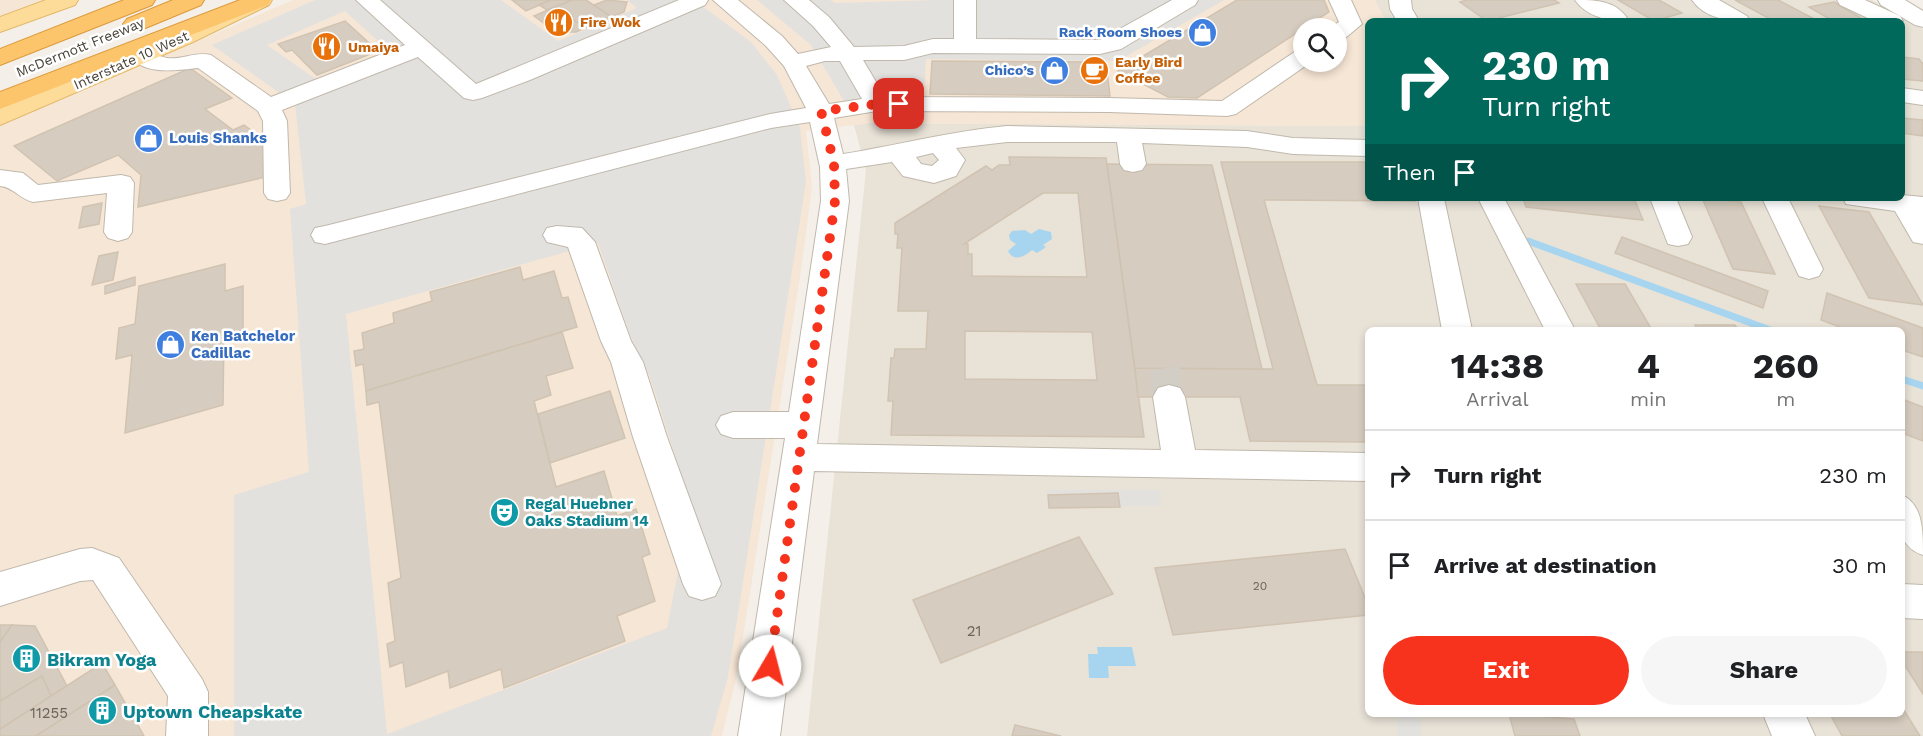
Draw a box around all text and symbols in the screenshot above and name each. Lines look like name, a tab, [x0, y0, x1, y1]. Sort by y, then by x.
restaurant icon: Fire Wok	[543, 6, 575, 38]
street label: McDermott Freeway	[14, 14, 147, 80]
place label: Fire Wok	[580, 14, 641, 30]
shop icon: Rack Room Shoes	[1187, 16, 1219, 48]
map controls	[1293, 18, 1347, 72]
button: search	[1293, 18, 1347, 72]
place label: Rack Room Shoes	[1059, 24, 1183, 40]
street label: Interstate 10 West	[71, 27, 191, 93]
restaurant icon: Umaiya	[311, 31, 343, 63]
place label: Umaiya	[348, 39, 400, 55]
text: 230 m	[1482, 41, 1611, 90]
icon: right	[1383, 42, 1461, 120]
shop icon: Chico’s	[1039, 54, 1071, 86]
cafe icon: Early Bird Coffee	[1078, 54, 1110, 86]
place label: Early Bird Coffee	[1115, 54, 1182, 86]
place label: Chico’s	[985, 62, 1035, 78]
pin	[873, 78, 924, 129]
icon: arrive	[882, 87, 915, 120]
text: Turn right	[1482, 91, 1611, 123]
shop icon: Louis Shanks	[132, 122, 164, 154]
place label: Louis Shanks	[169, 129, 267, 147]
icon: arrive	[1448, 156, 1481, 189]
text: Then	[1383, 160, 1436, 185]
place label: Ken Batchelor Cadillac	[191, 327, 296, 362]
shop icon: Ken Batchelor Cadillac	[154, 329, 186, 361]
text: 14:38	[1451, 345, 1544, 387]
text: 4	[1637, 345, 1660, 387]
text: 260	[1752, 345, 1819, 387]
text: Arrival	[1466, 387, 1529, 411]
text: min	[1630, 387, 1667, 411]
text: m	[1776, 387, 1795, 411]
icon: right	[1383, 459, 1416, 492]
text: Turn right	[1434, 463, 1541, 488]
text: 230 m	[1819, 463, 1887, 488]
place label: Regal Huebner Oaks Stadium 14	[525, 495, 649, 530]
theatre icon: Regal Huebner Oaks Stadium 14	[488, 497, 520, 529]
icon: arrive	[1383, 549, 1416, 582]
text: Arrive at destination	[1434, 553, 1657, 578]
text: 30 m	[1832, 553, 1887, 578]
house number: 20	[1253, 579, 1267, 593]
house number: 21	[967, 622, 981, 640]
position arrow	[738, 634, 802, 698]
button: Exit	[1383, 636, 1629, 705]
button: Share	[1641, 636, 1887, 705]
building icon: Bikram Yoga	[10, 643, 42, 675]
place label: Bikram Yoga	[47, 649, 157, 670]
building icon: Uptown Cheapskate	[86, 695, 118, 727]
place label: Uptown Cheapskate	[123, 701, 303, 722]
house number: 11255	[30, 704, 68, 722]

